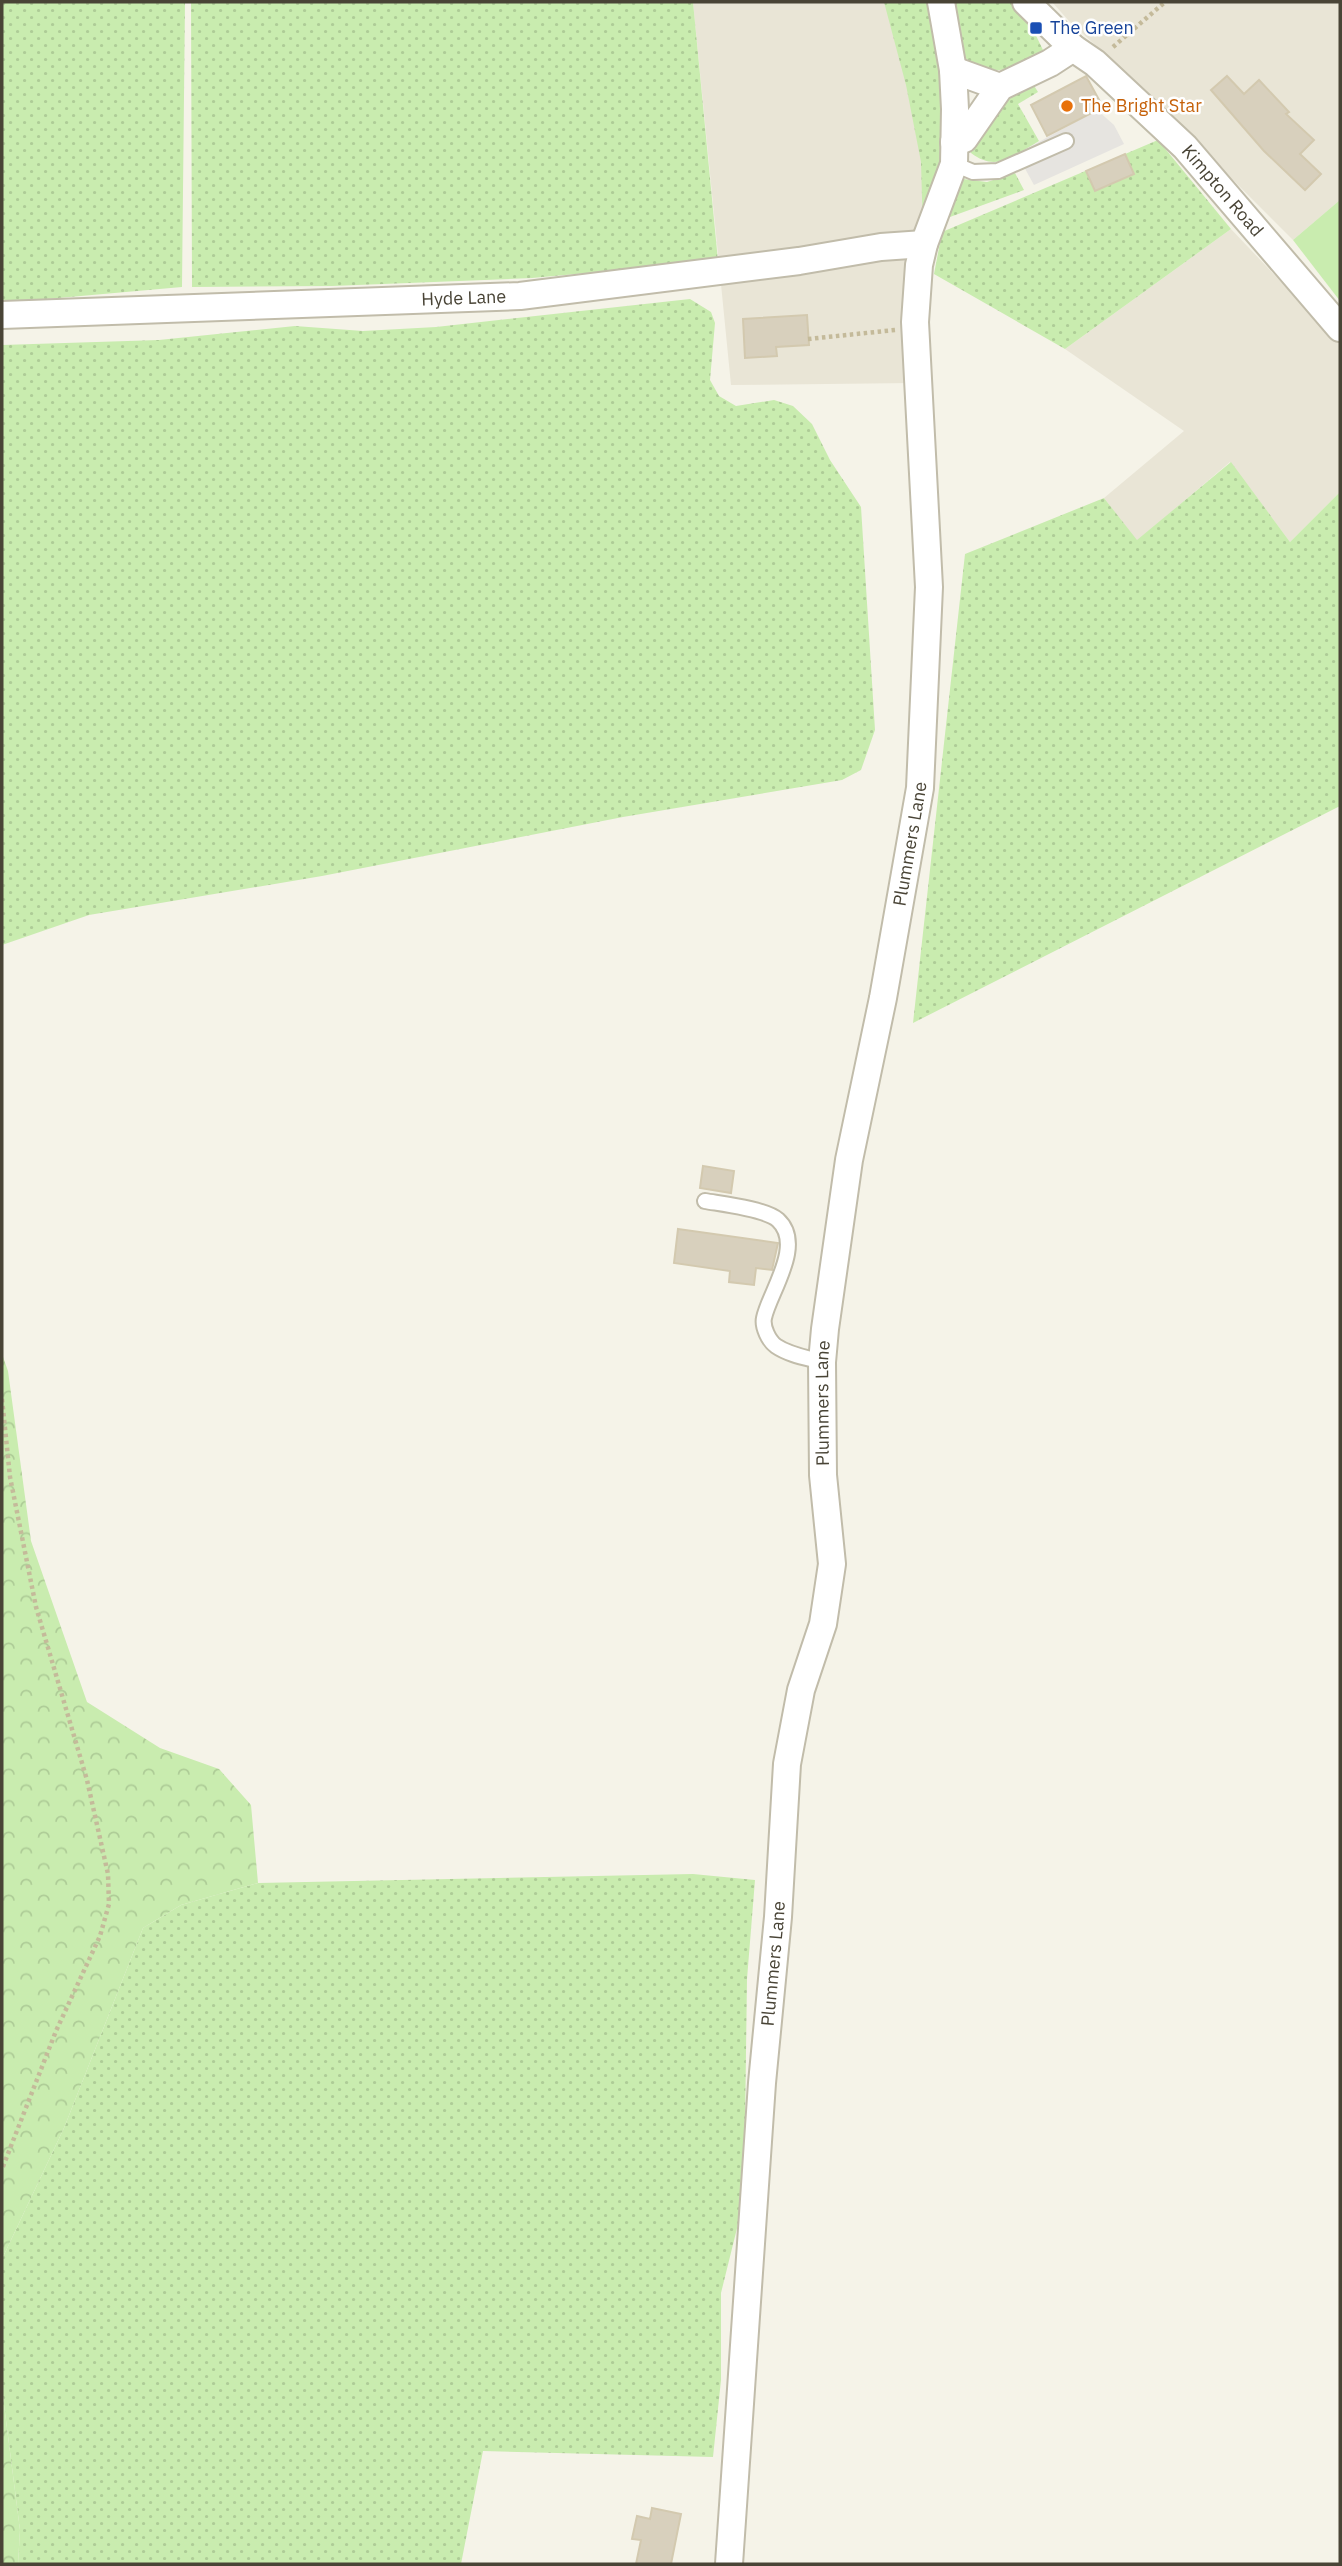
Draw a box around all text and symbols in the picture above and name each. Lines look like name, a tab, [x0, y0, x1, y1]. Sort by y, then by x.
place label: The Green	[1050, 16, 1134, 39]
marker: The Green	[1028, 20, 1044, 36]
place label: The Bright Star	[1081, 94, 1202, 117]
marker: The Bright Star	[1059, 98, 1075, 114]
street label: Kimpton Road	[1177, 139, 1269, 241]
street label: Hyde Lane	[421, 285, 507, 311]
street label: Plummers Lane	[887, 781, 931, 908]
street label: Plummers Lane	[810, 1339, 835, 1466]
street label: Plummers Lane	[756, 1900, 790, 2027]

